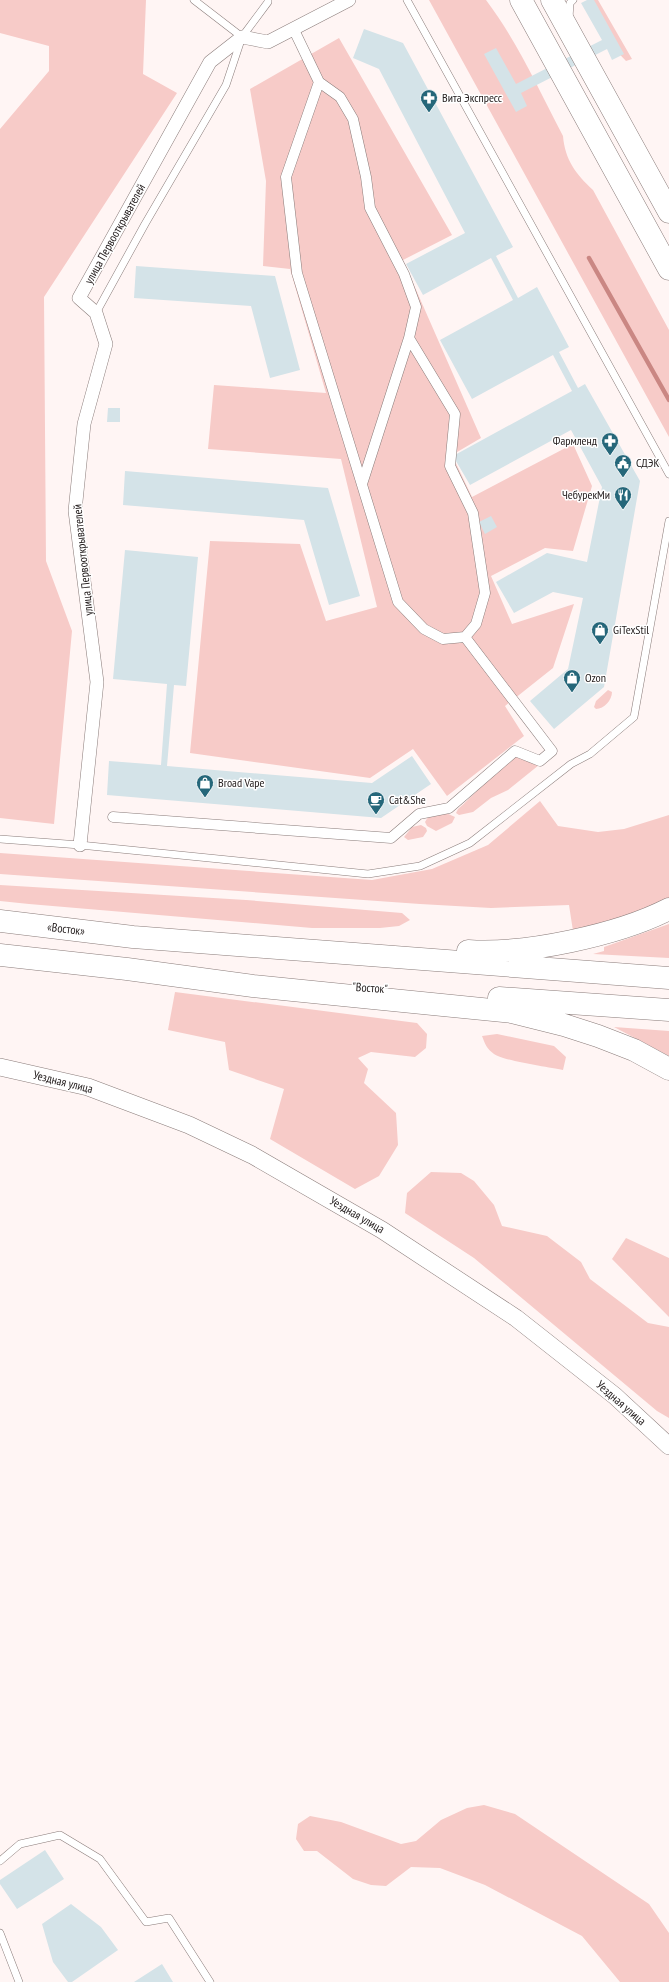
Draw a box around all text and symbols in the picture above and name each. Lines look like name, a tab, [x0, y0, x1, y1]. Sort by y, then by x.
pharmacy icon: Вита Экспресс	[419, 88, 439, 113]
place label: Вита Экспресс	[442, 90, 503, 105]
street label: улица Первооткрывателей	[81, 181, 148, 286]
pharmacy icon: Фармленд	[600, 431, 620, 456]
place label: Фармленд	[553, 433, 598, 448]
public building icon: СДЭК	[613, 453, 633, 478]
place label: СДЭК	[636, 455, 659, 470]
restaurant icon: ЧебурекМи	[613, 485, 633, 510]
place label: ЧебурекМи	[562, 487, 610, 502]
street label: улица Первооткрывателей	[69, 504, 96, 617]
shop icon: GiTexStil	[590, 620, 610, 645]
place label: GiTexStil	[613, 622, 649, 637]
shop icon: Ozon	[562, 668, 582, 693]
place label: Ozon	[585, 670, 606, 685]
shop icon: Broad Vape	[195, 773, 215, 798]
place label: Broad Vape	[218, 775, 264, 790]
cafe icon: Cat&She	[366, 790, 386, 815]
place label: Cat&She	[389, 792, 426, 807]
street label: «Восток»	[46, 919, 86, 938]
street label: "Восток"	[352, 979, 388, 996]
street label: Уездная улица	[32, 1067, 95, 1096]
street label: Уездная улица	[327, 1193, 388, 1236]
street label: Уездная улица	[593, 1377, 649, 1428]

